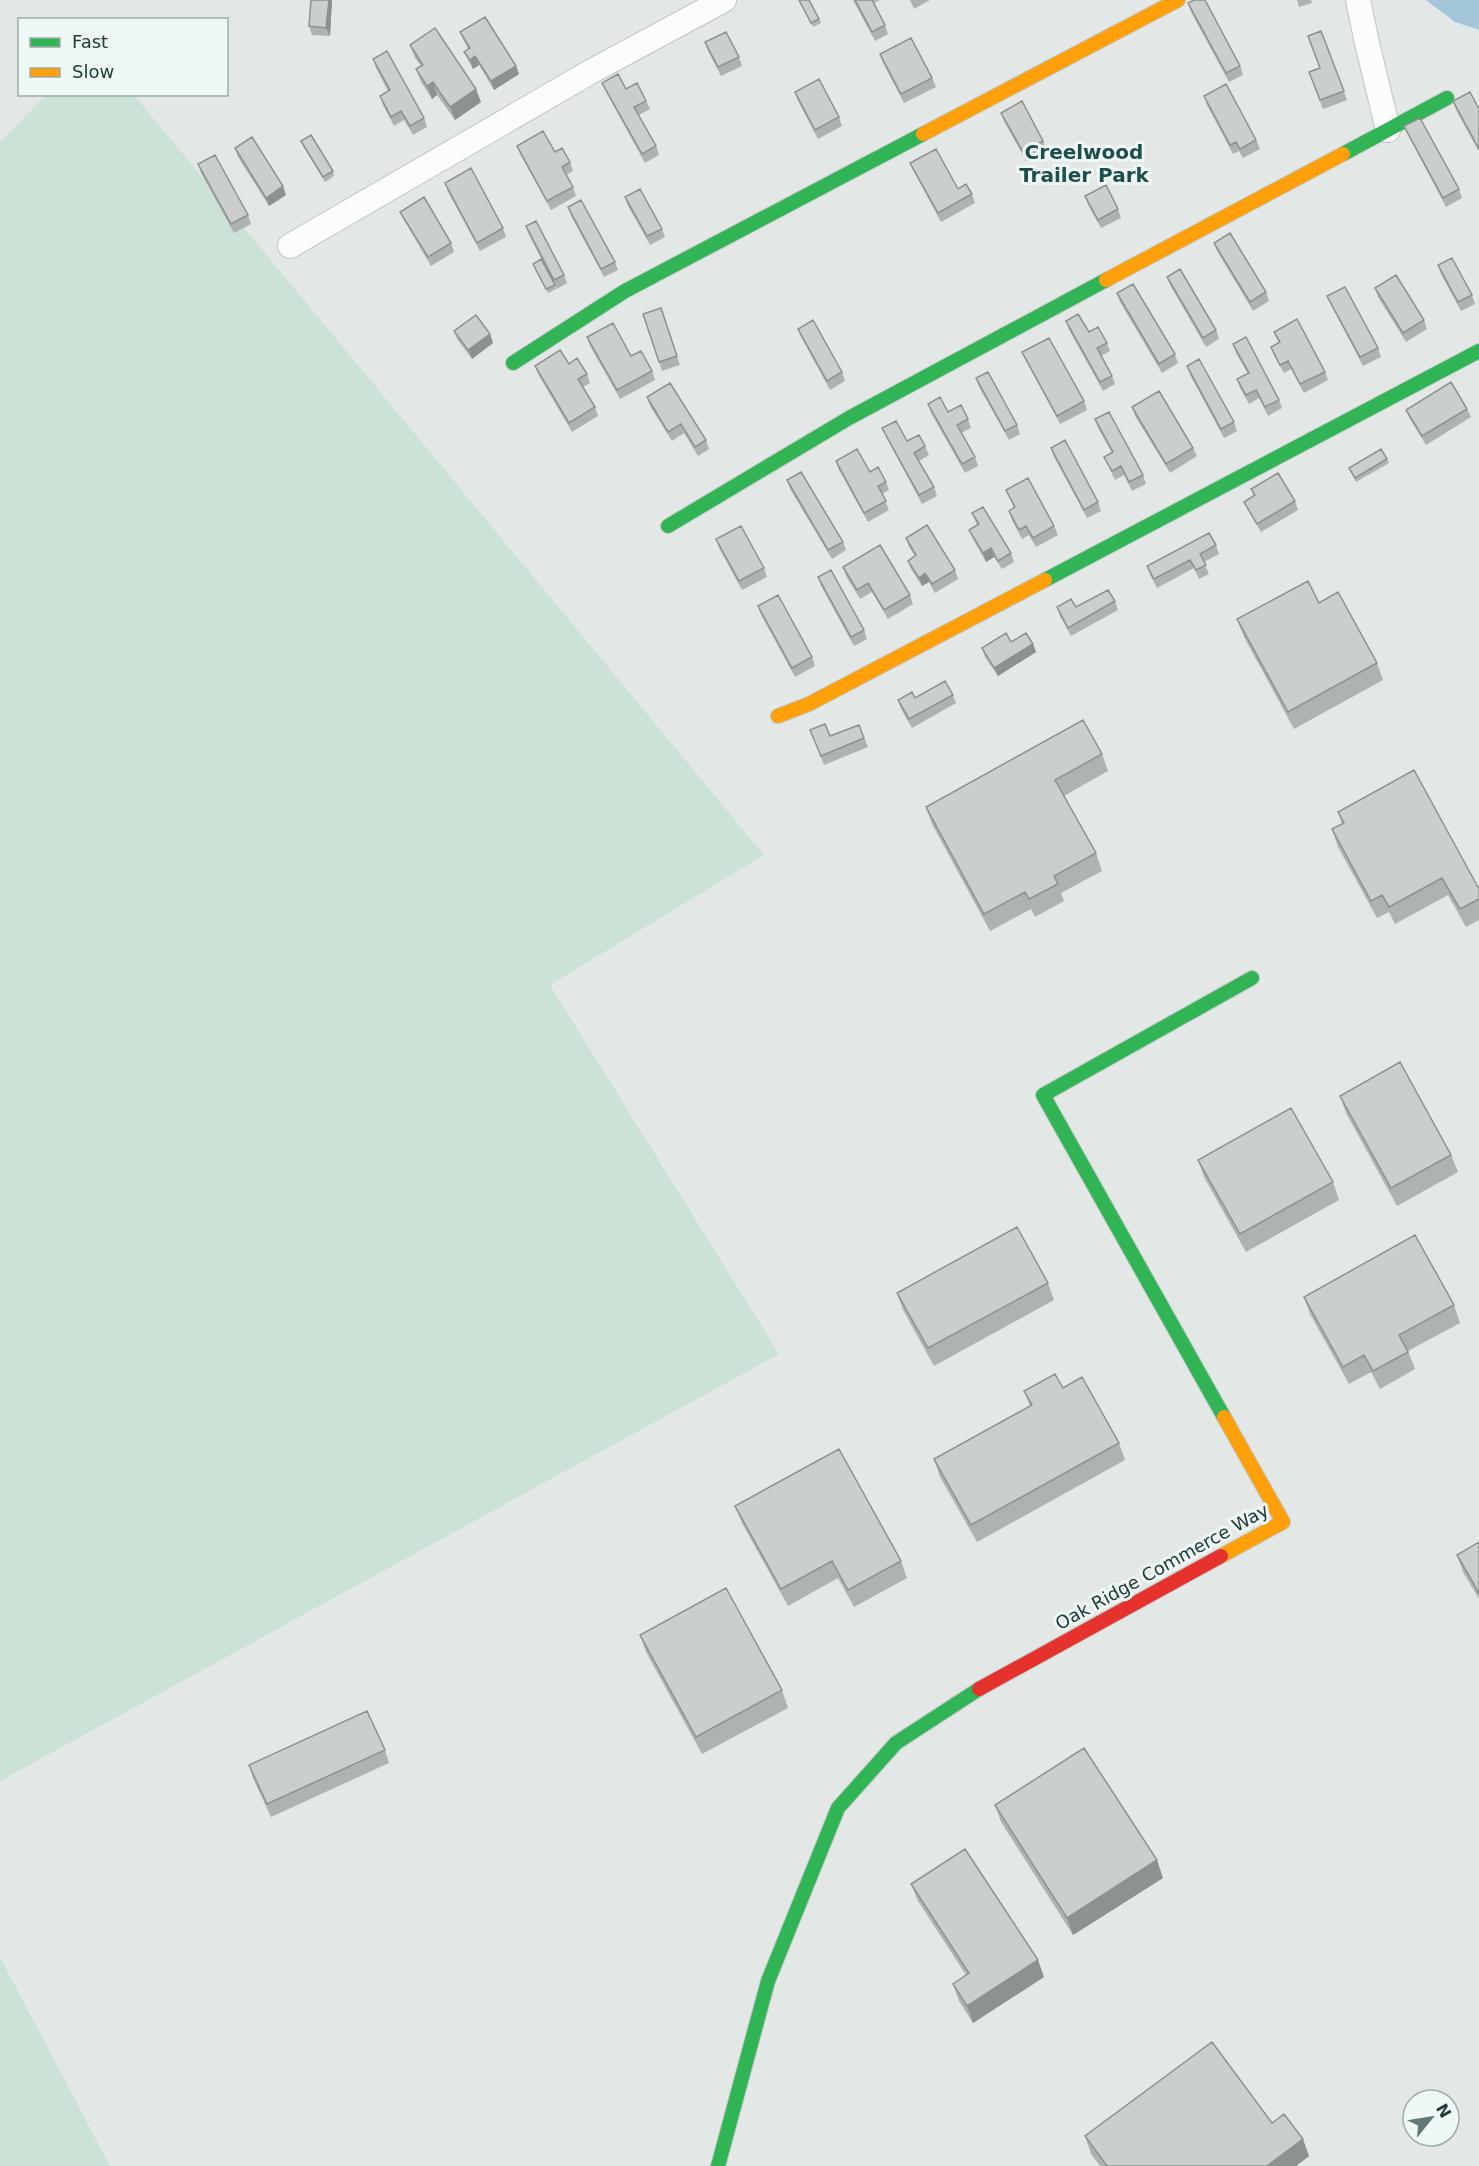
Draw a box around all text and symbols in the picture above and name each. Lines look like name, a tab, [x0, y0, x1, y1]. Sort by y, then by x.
legend	[18, 18, 228, 96]
text: Fast	[72, 31, 108, 52]
text: Slow	[72, 61, 114, 82]
district label: Creelwood Trailer Park	[1019, 140, 1150, 187]
street label: Oak Ridge Commerce Way	[1052, 1499, 1272, 1634]
north arrow	[1401, 2088, 1461, 2148]
text: N	[1432, 2100, 1455, 2121]

